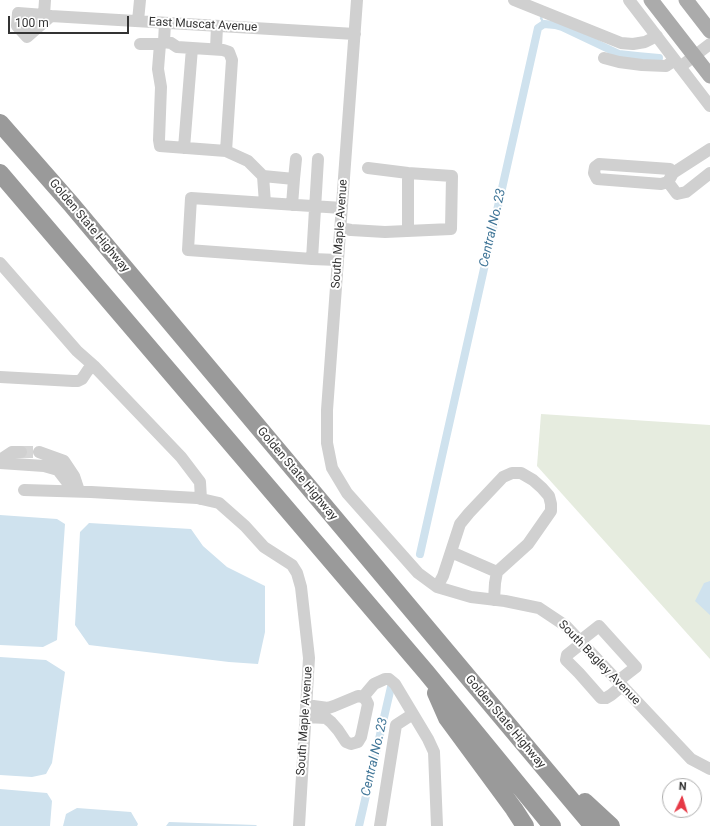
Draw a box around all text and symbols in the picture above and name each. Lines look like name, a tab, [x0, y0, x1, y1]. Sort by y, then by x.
scale bar	[10, 8, 131, 34]
street label: East Muscat Avenue	[148, 15, 258, 35]
text: 100 m	[15, 16, 49, 30]
street label: Golden State Highway	[46, 176, 132, 276]
street label: South Maple Avenue	[329, 179, 351, 289]
water label: Central No. 23	[476, 187, 510, 269]
street label: Golden State Highway	[254, 424, 340, 524]
street label: South Bagley Avenue	[555, 618, 643, 708]
street label: South Maple Avenue	[294, 666, 316, 776]
street label: Golden State Highway	[462, 672, 548, 772]
water label: Central No. 23	[358, 716, 392, 798]
north arrow	[662, 778, 702, 818]
text: N	[678, 780, 687, 793]

